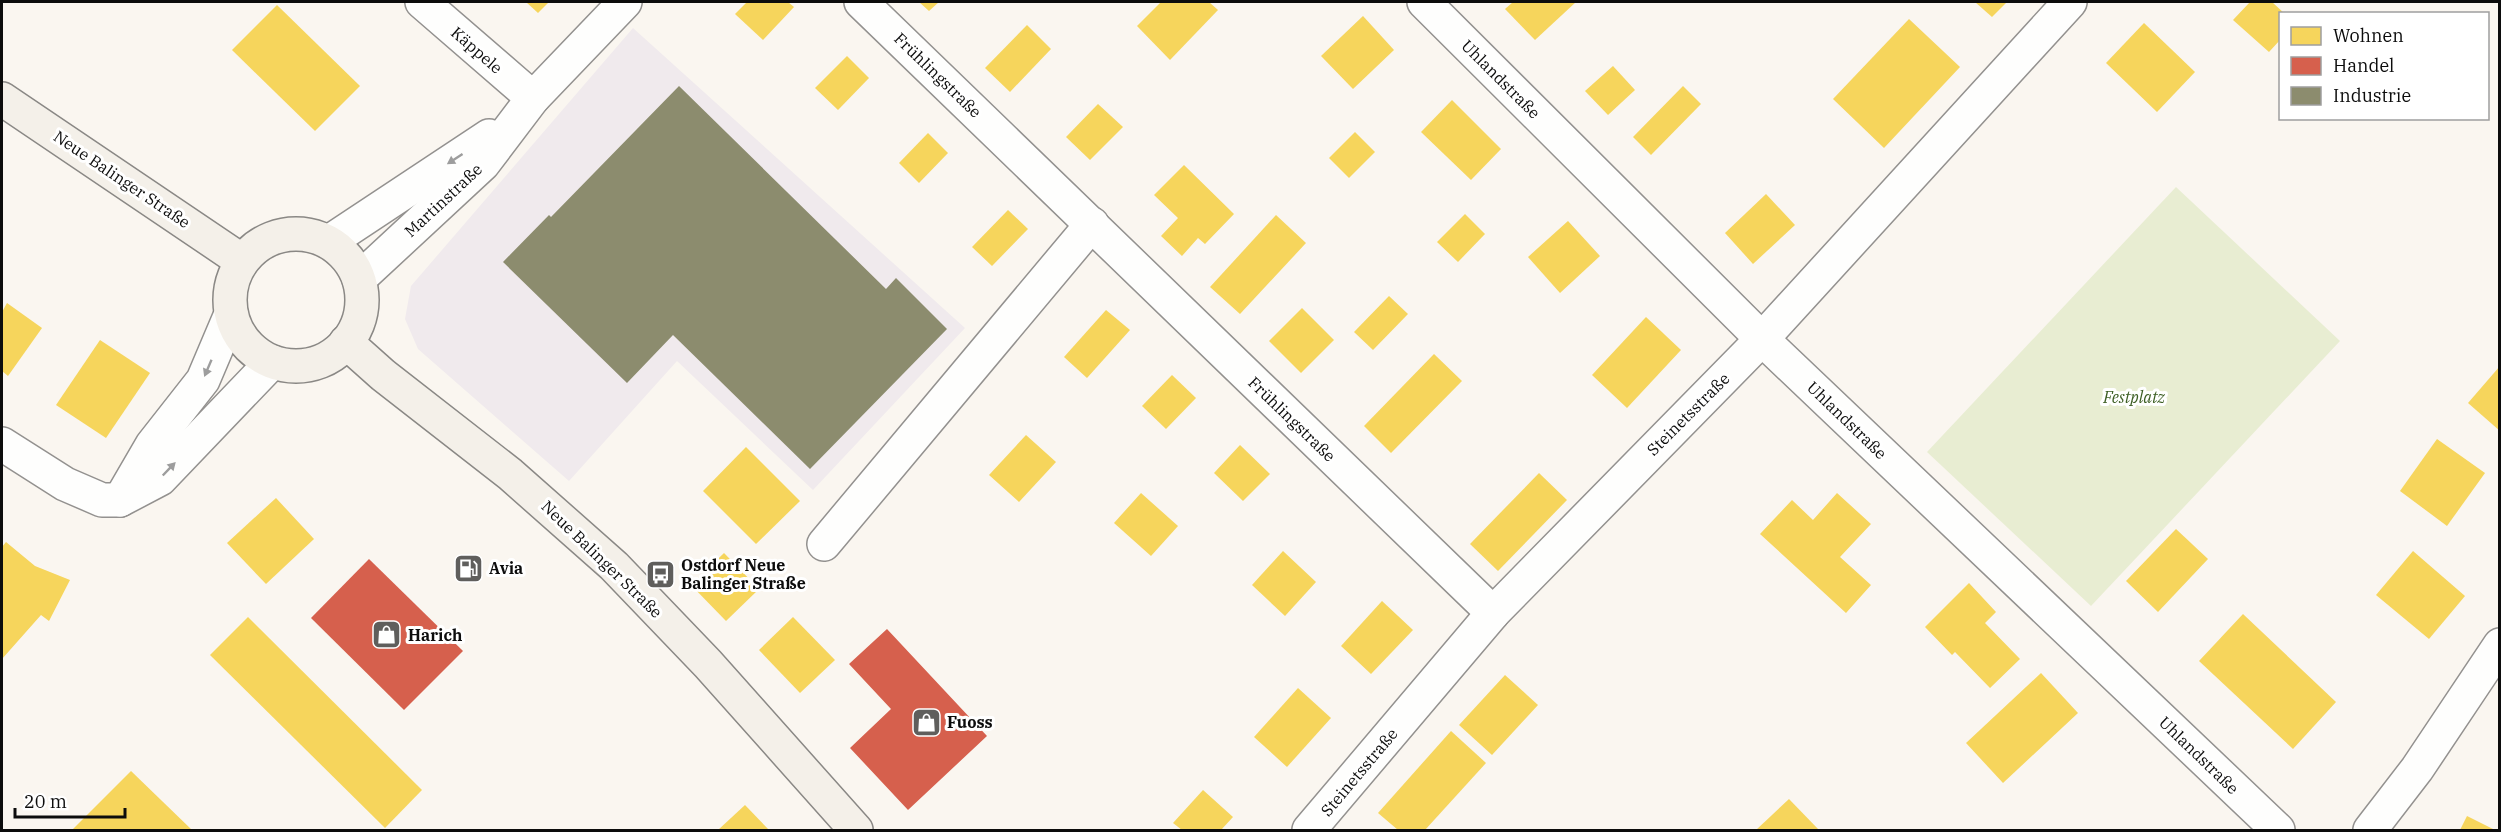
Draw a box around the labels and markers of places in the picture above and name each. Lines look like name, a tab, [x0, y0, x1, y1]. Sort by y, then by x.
fuel station icon: Avia	[452, 552, 484, 584]
place label: Ostdorf Neue Balinger Straße	[681, 555, 806, 593]
place label: Avia	[489, 558, 523, 578]
bus stop icon: Ostdorf Neue Balinger Straße	[644, 558, 676, 590]
shop icon: Harich	[371, 619, 403, 651]
place label: Harich	[408, 625, 462, 645]
shop icon: Fuoss	[910, 706, 942, 738]
place label: Fuoss	[947, 712, 993, 732]

